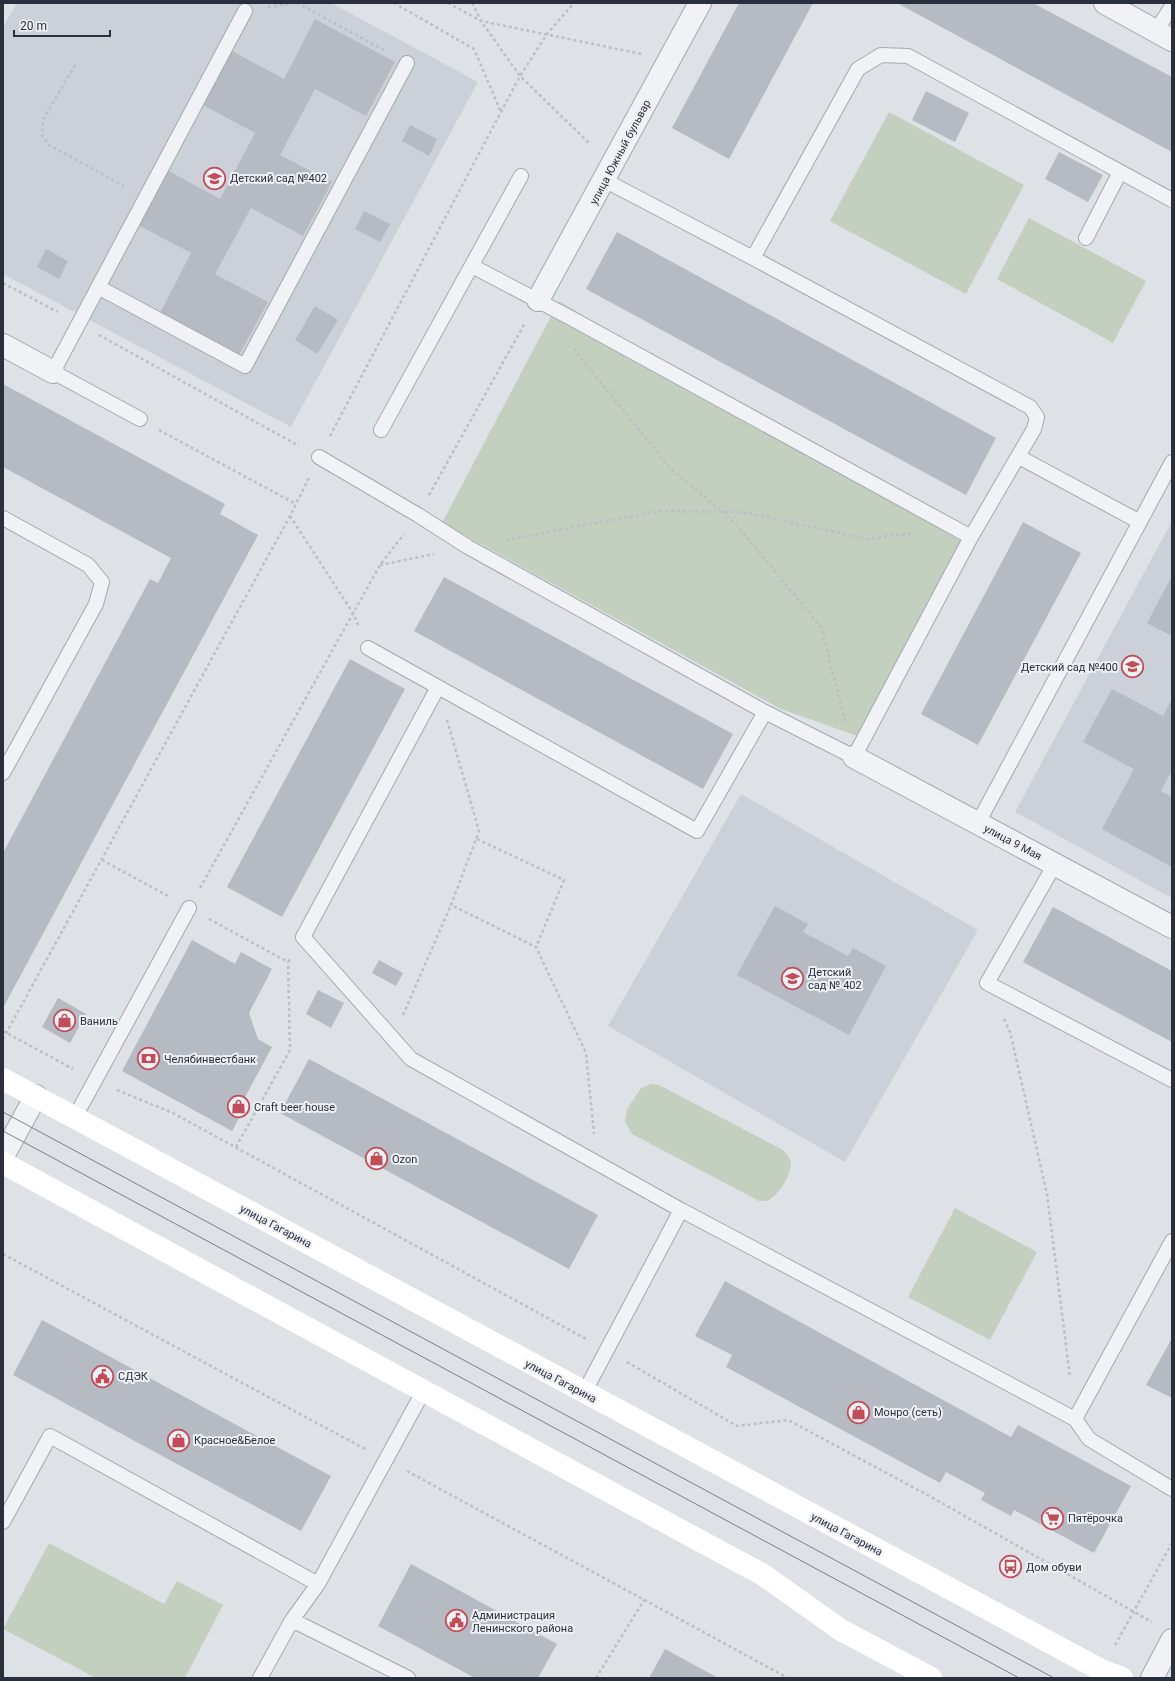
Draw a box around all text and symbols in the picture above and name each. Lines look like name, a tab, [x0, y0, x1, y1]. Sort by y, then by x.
scale bar	[14, 12, 110, 38]
text: 20 m	[20, 19, 47, 33]
street label: улица Южный бульвар	[587, 98, 654, 207]
school or university icon: Детский сад №402	[201, 165, 227, 191]
place label: Детский сад №402	[230, 172, 327, 185]
school or university icon: Детский сад №400	[1120, 654, 1146, 680]
place label: Детский сад №400	[1021, 661, 1118, 674]
street label: улица 9 Мая	[982, 822, 1044, 863]
school or university icon: Детский сад № 402	[780, 965, 806, 991]
place label: Детский сад № 402	[808, 966, 862, 992]
shop icon: Ваниль	[51, 1008, 77, 1034]
place label: Ваниль	[80, 1015, 118, 1028]
bank icon: Челябинвестбанк	[136, 1046, 162, 1072]
place label: Челябинвестбанк	[164, 1053, 256, 1066]
shop icon: Craft beer house	[226, 1094, 252, 1120]
place label: Craft beer house	[254, 1101, 335, 1114]
shop icon: Ozon	[364, 1146, 390, 1172]
place label: Ozon	[392, 1153, 417, 1166]
street label: улица Гагарина	[238, 1202, 314, 1251]
street label: улица Гагарина	[523, 1357, 599, 1406]
public building icon: СДЭК	[89, 1363, 115, 1389]
place label: СДЭК	[118, 1370, 149, 1383]
shop icon: Монро (сеть)	[845, 1399, 871, 1425]
place label: Монро (сеть)	[874, 1406, 942, 1419]
shop icon: Красное&Белое	[166, 1427, 192, 1453]
place label: Красное&Белое	[194, 1434, 276, 1447]
supermarket icon: Пятёрочка	[1039, 1505, 1065, 1531]
street label: улица Гагарина	[809, 1510, 885, 1559]
place label: Пятёрочка	[1068, 1512, 1123, 1525]
bus stop icon: Дом обуви	[997, 1554, 1023, 1580]
place label: Дом обуви	[1026, 1561, 1082, 1574]
public building icon: Администрация Ленинского района	[443, 1608, 469, 1634]
place label: Администрация Ленинского района	[472, 1609, 573, 1635]

